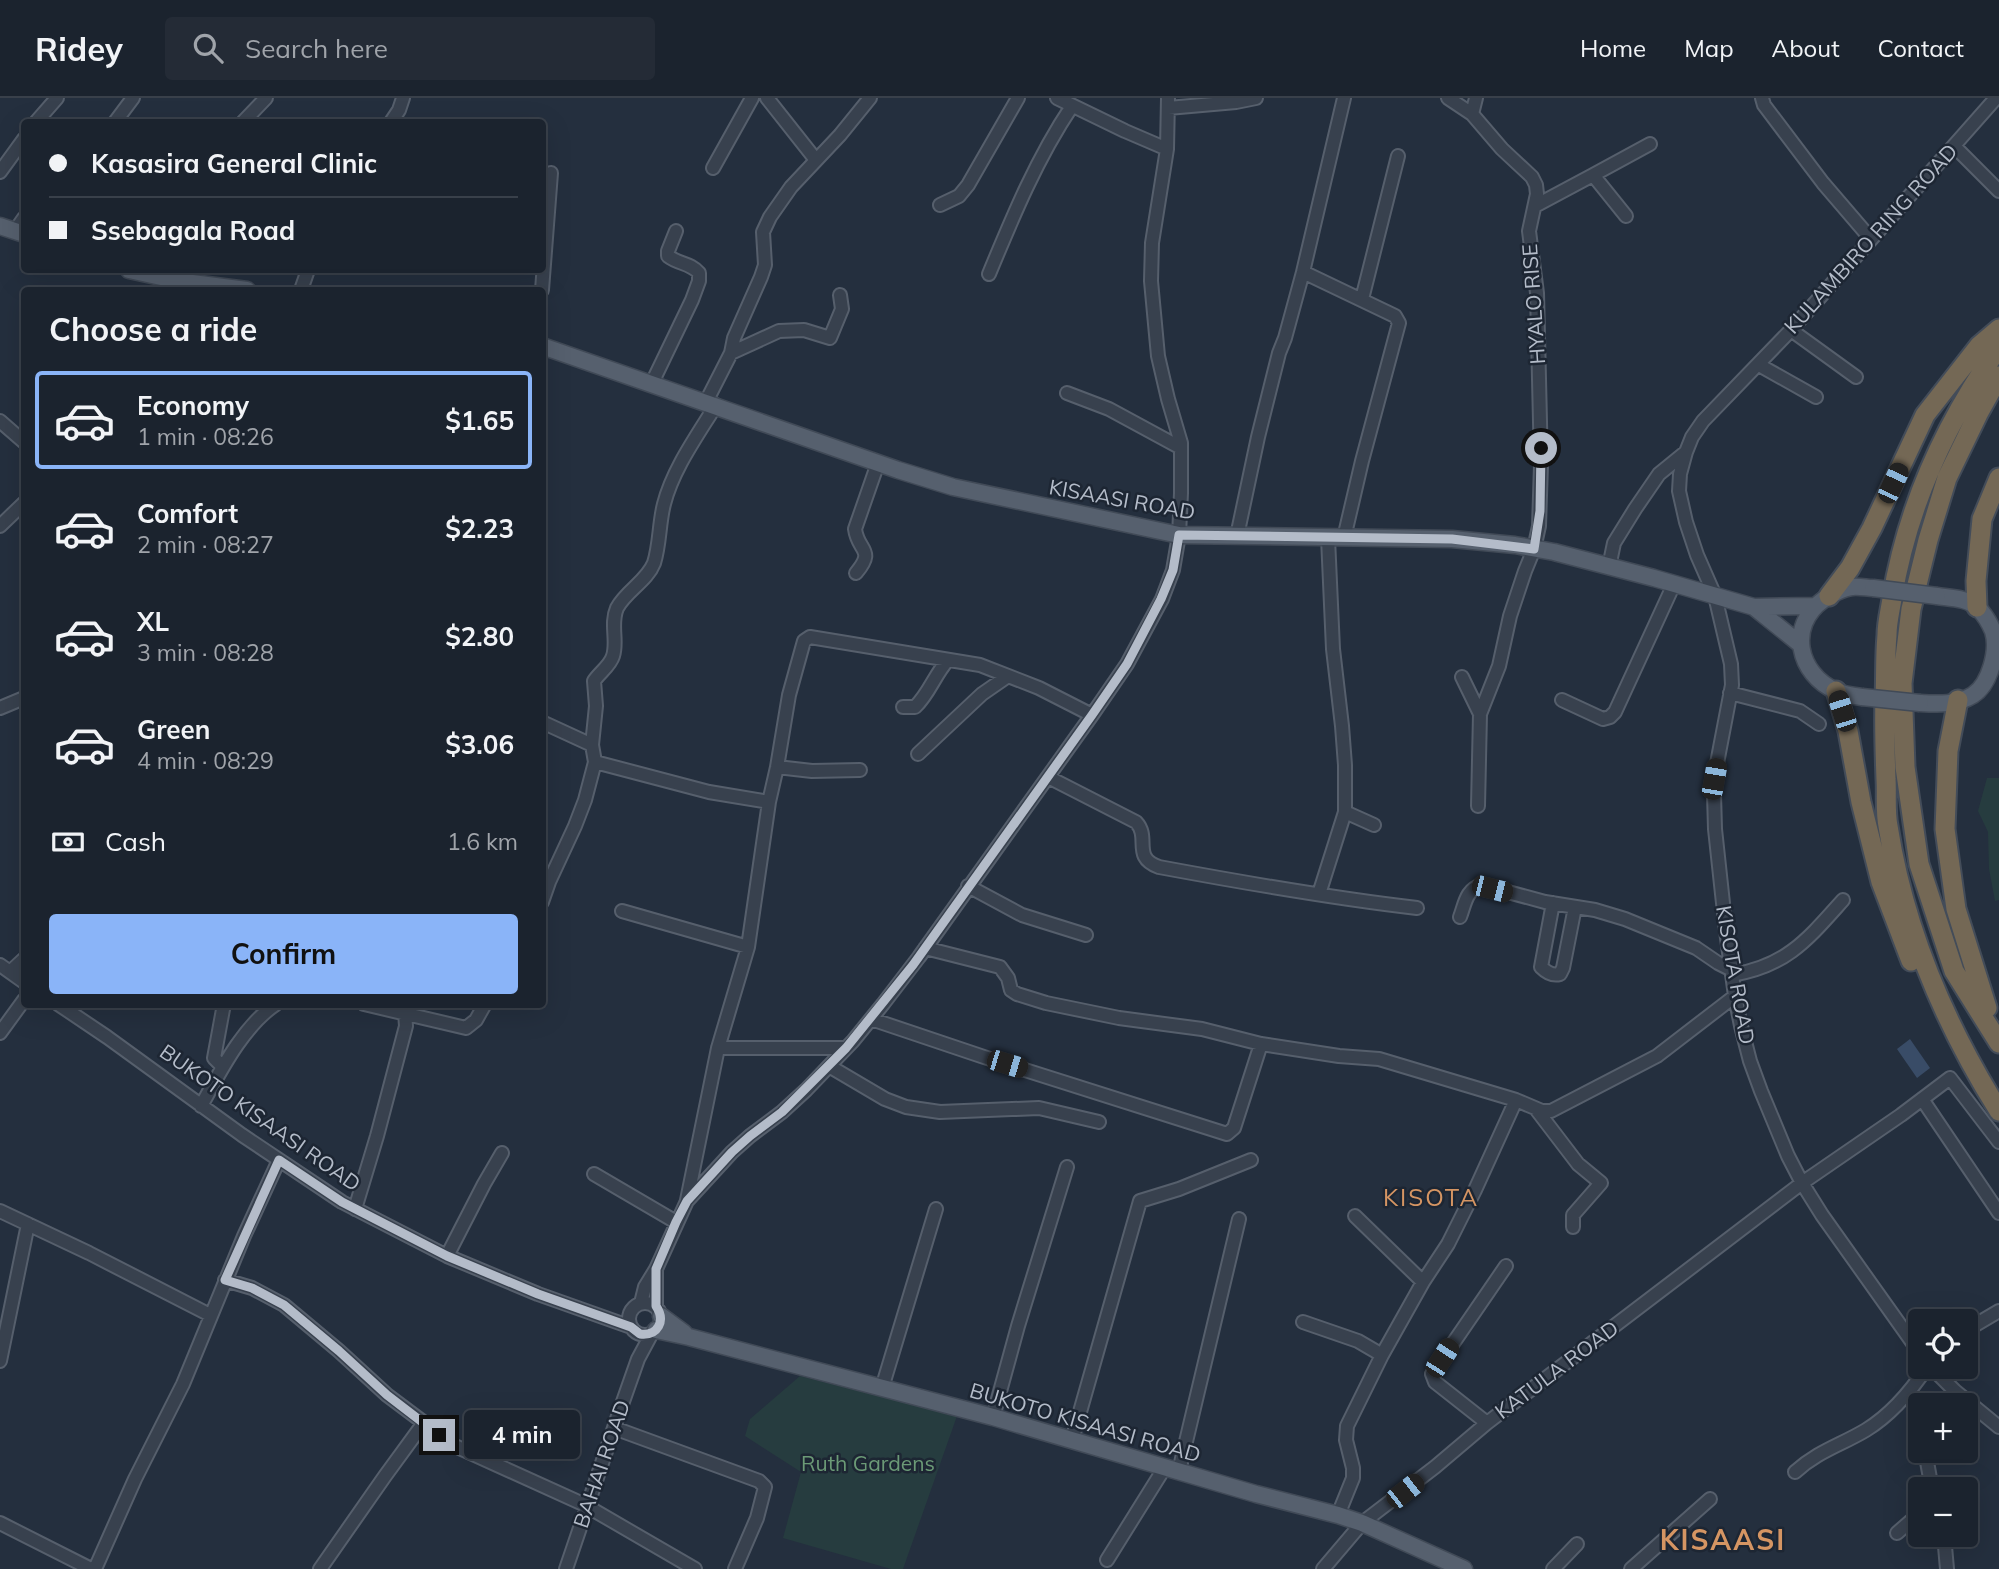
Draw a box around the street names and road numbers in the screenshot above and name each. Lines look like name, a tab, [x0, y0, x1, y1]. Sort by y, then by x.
street label: KULAMBIRO RING ROAD	[1778, 138, 1962, 339]
street label: HYALO RISE	[1516, 243, 1550, 365]
street label: KISAASI ROAD	[1047, 473, 1197, 525]
street label: KISOTA ROAD	[1711, 903, 1761, 1046]
street label: BUKOTO KISAASI ROAD	[155, 1038, 366, 1196]
street label: KATULA ROAD	[1489, 1314, 1623, 1424]
street label: BUKOTO KISAASI ROAD	[967, 1377, 1204, 1467]
street label: BAHAI ROAD	[567, 1396, 635, 1531]

